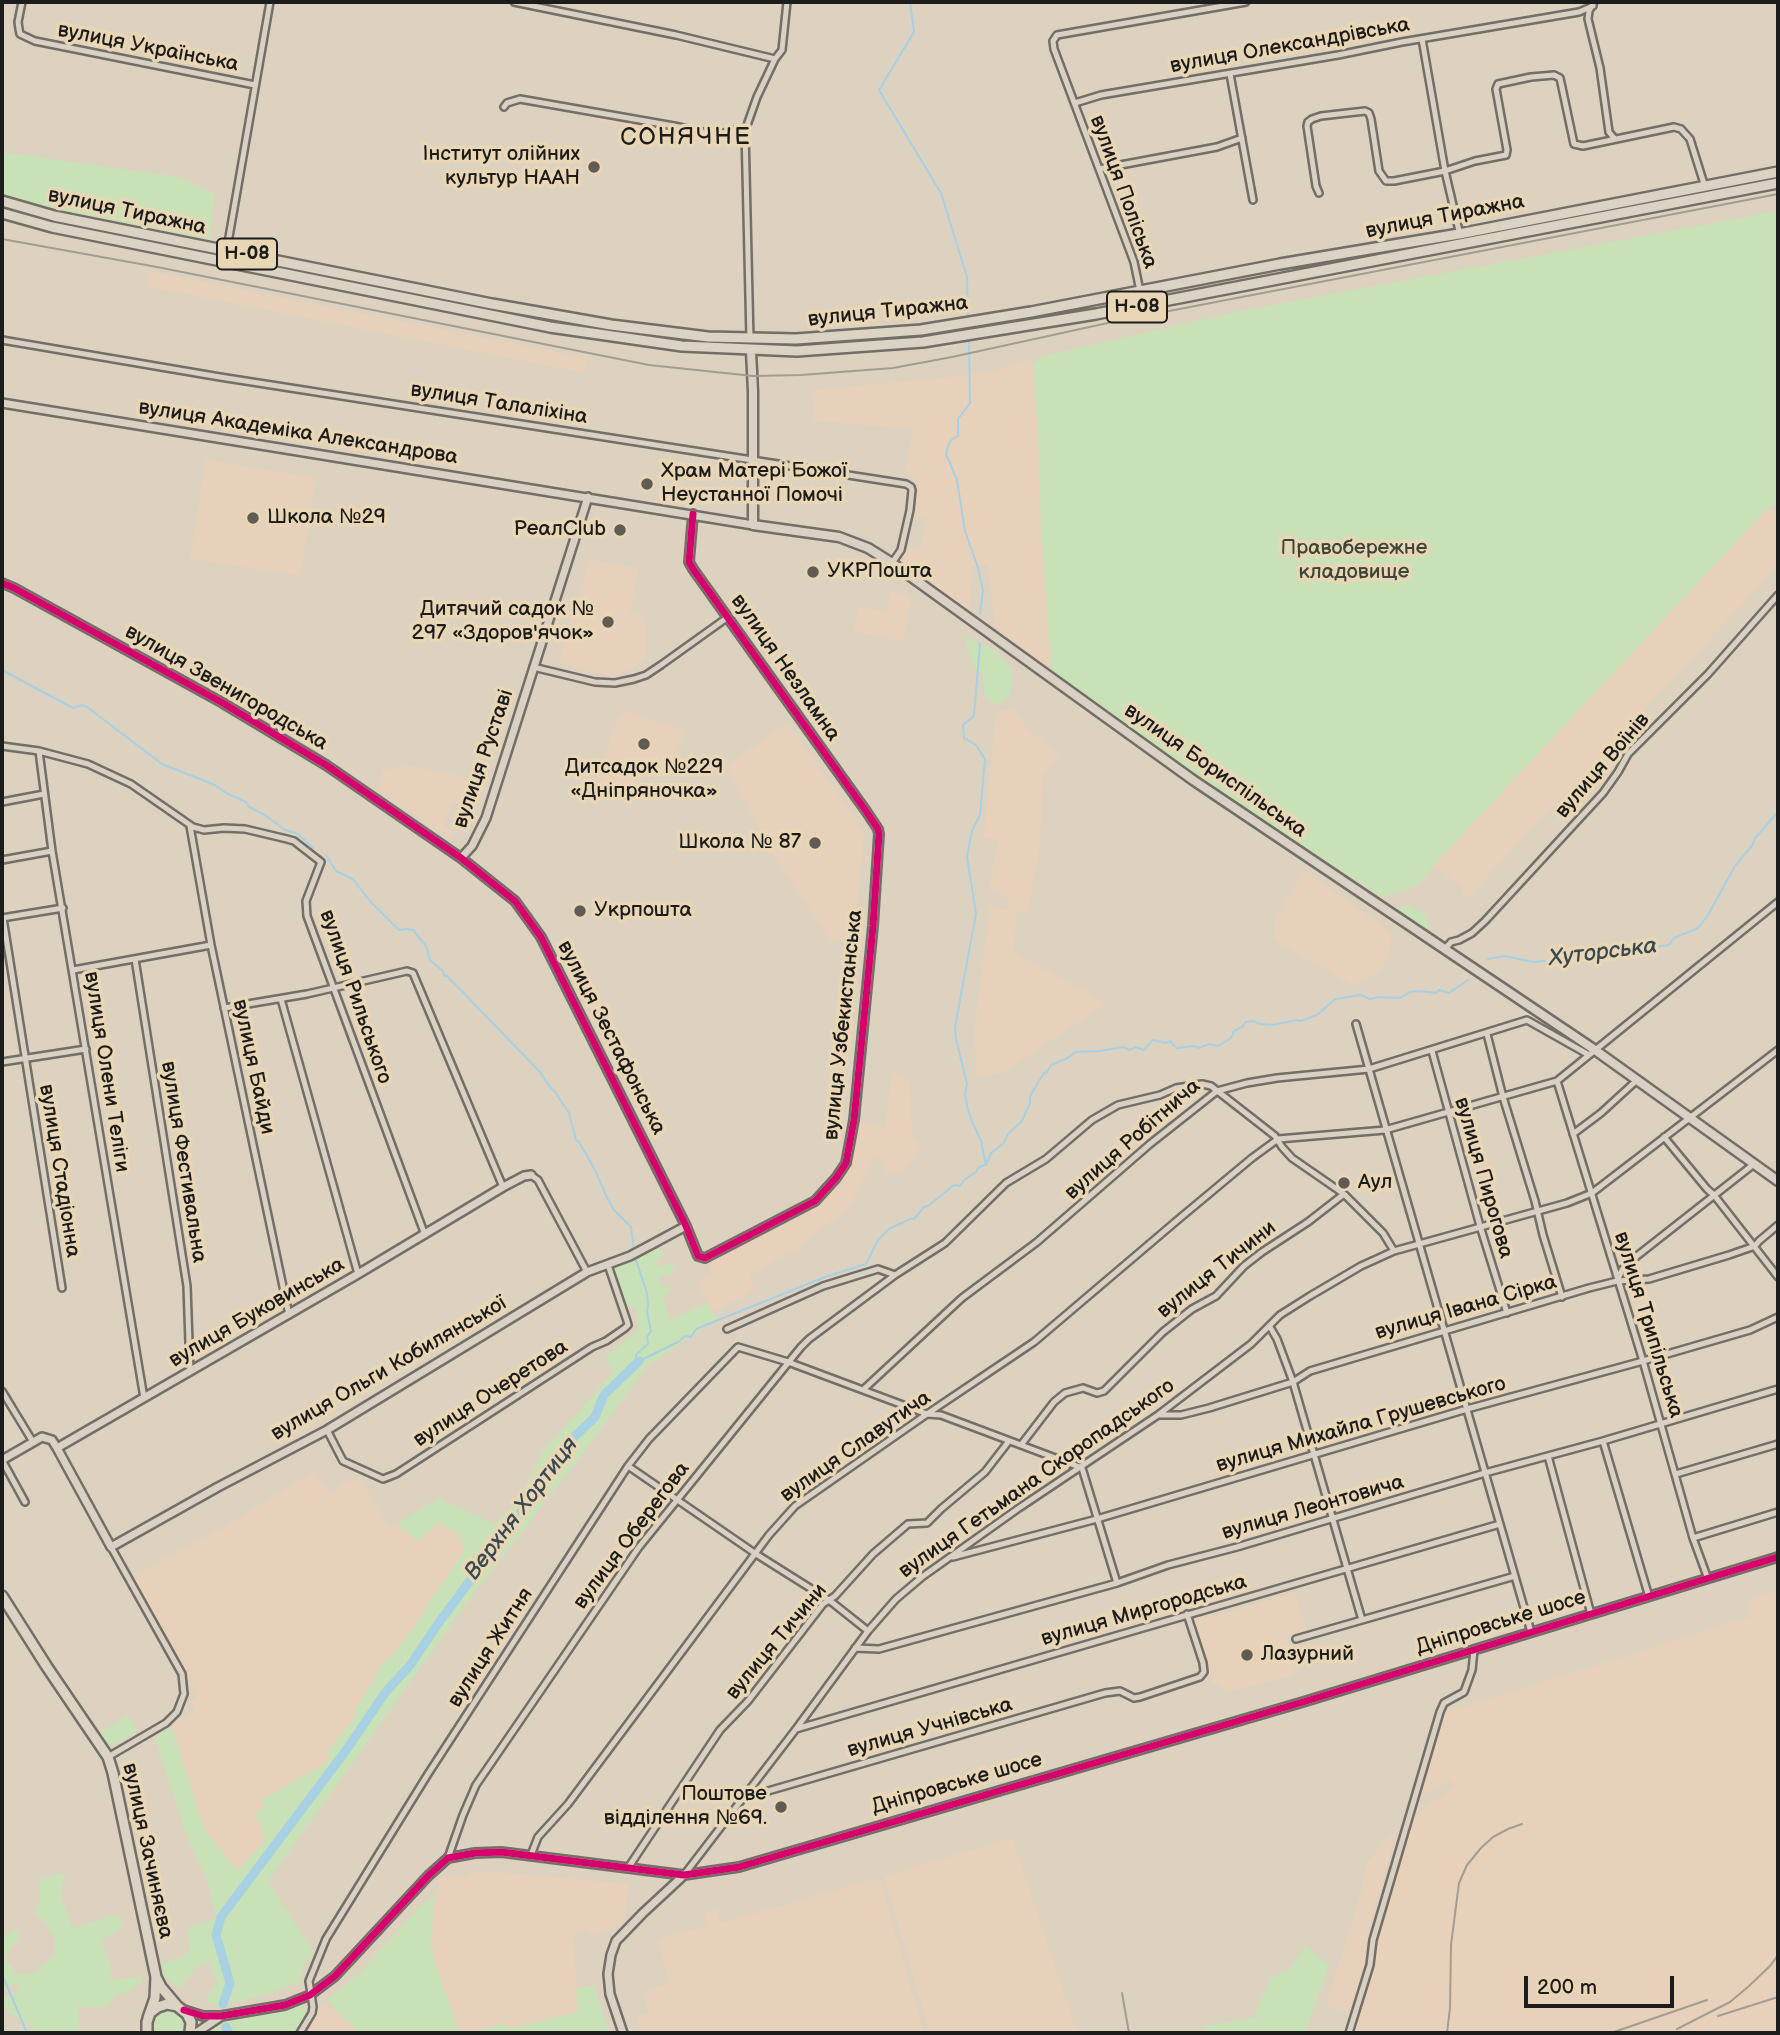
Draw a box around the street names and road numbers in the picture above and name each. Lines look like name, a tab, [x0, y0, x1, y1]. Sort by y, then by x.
street label: вулиця Олександрівська	[1168, 13, 1412, 79]
street label: вулиця Українська	[55, 18, 241, 78]
street label: вулиця Поліська	[1084, 112, 1162, 272]
street label: вулиця Тиражна	[46, 183, 208, 241]
street label: вулиця Тиражна	[1364, 189, 1526, 245]
road number: Н-08	[217, 238, 277, 270]
street label: вулиця Тиражна	[807, 291, 969, 333]
road number: Н-08	[1107, 292, 1167, 322]
street label: вулиця Талаліхіна	[409, 378, 589, 430]
street label: вулиця Академіка Александрова	[136, 395, 460, 471]
street label: вулиця Незламна	[725, 590, 845, 746]
street label: вулиця Звенигородська	[120, 620, 332, 756]
street label: вулиця Руставі	[448, 686, 520, 832]
street label: вулиця Бориспільська	[1119, 698, 1311, 844]
street label: вулиця Воїнів	[1550, 708, 1656, 824]
street label: вулиця Рильського	[313, 907, 397, 1087]
street label: вулиця Узбекистанська	[819, 908, 869, 1142]
street label: вулиця Зестафонська	[551, 937, 671, 1139]
street label: вулиця Олени Теліги	[78, 970, 134, 1174]
street label: вулиця Байди	[226, 997, 280, 1137]
street label: вулиця Фестивальна	[155, 1059, 211, 1265]
street label: вулиця Робітнича	[1060, 1074, 1206, 1206]
street label: вулиця Стадіонна	[33, 1083, 85, 1259]
street label: вулиця Пирогова	[1448, 1095, 1518, 1261]
street label: вулиця Тичини	[1152, 1216, 1282, 1324]
street label: вулиця Трипільська	[1608, 1229, 1688, 1421]
street label: вулиця Буковинська	[165, 1252, 349, 1374]
street label: вулиця Івана Сірка	[1372, 1270, 1560, 1346]
street label: вулиця Ольги Кобилянської	[267, 1291, 511, 1447]
street label: вулиця Очеретова	[409, 1335, 573, 1453]
street label: вулиця Михайла Грушевського	[1213, 1372, 1509, 1478]
street label: вулиця Гетьмана Скоропадського	[894, 1374, 1180, 1584]
street label: вулиця Славутича	[776, 1386, 936, 1508]
street label: вулиця Оберегова	[568, 1457, 696, 1615]
street label: вулиця Леонтовича	[1219, 1470, 1407, 1546]
street label: вулиця Миргородська	[1038, 1570, 1250, 1652]
street label: вулиця Тичини	[721, 1579, 833, 1705]
street label: вулиця Житня	[443, 1584, 539, 1712]
street label: Дніпровське шосе	[1413, 1585, 1589, 1661]
street label: вулиця Учнівська	[845, 1692, 1015, 1764]
street label: Дніпровське шосе	[869, 1748, 1045, 1820]
street label: вулиця Зачиняєва	[116, 1761, 178, 1941]

